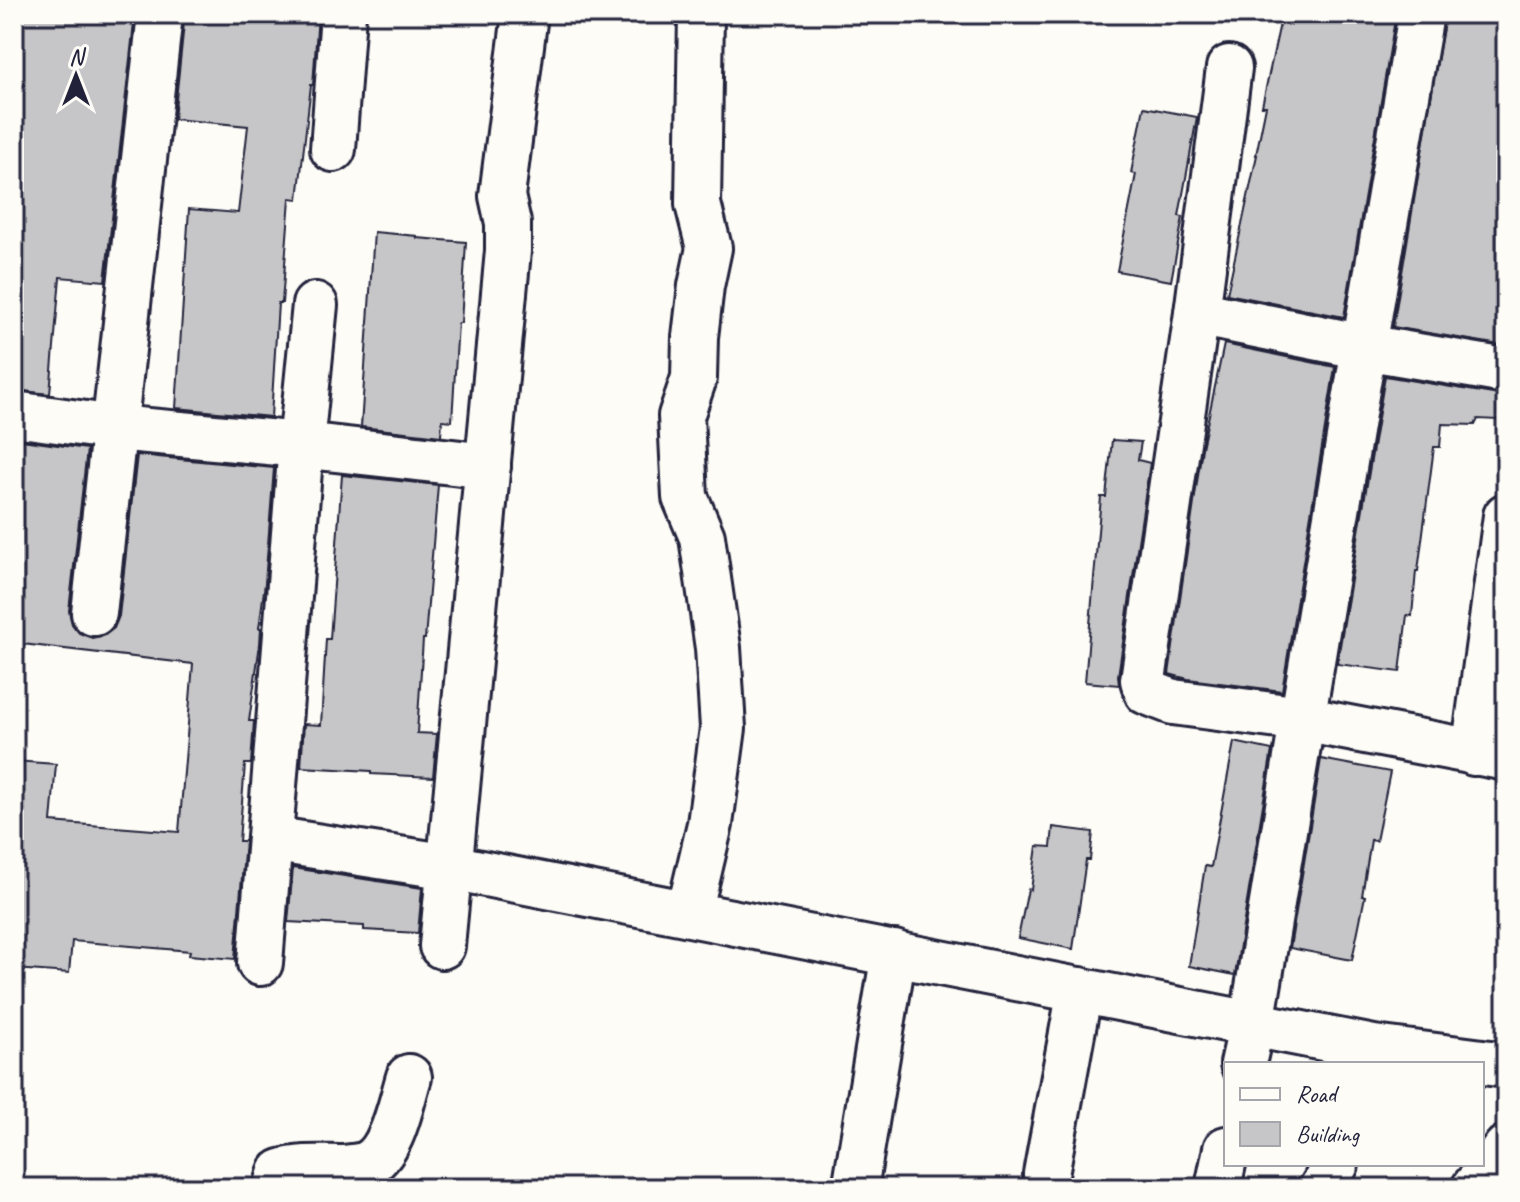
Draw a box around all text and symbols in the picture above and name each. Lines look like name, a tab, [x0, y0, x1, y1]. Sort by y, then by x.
north arrow	[36, 36, 116, 116]
text: N	[69, 43, 86, 71]
legend	[1224, 1062, 1484, 1166]
text: Road	[1296, 1079, 1340, 1109]
text: Building	[1296, 1119, 1361, 1149]

